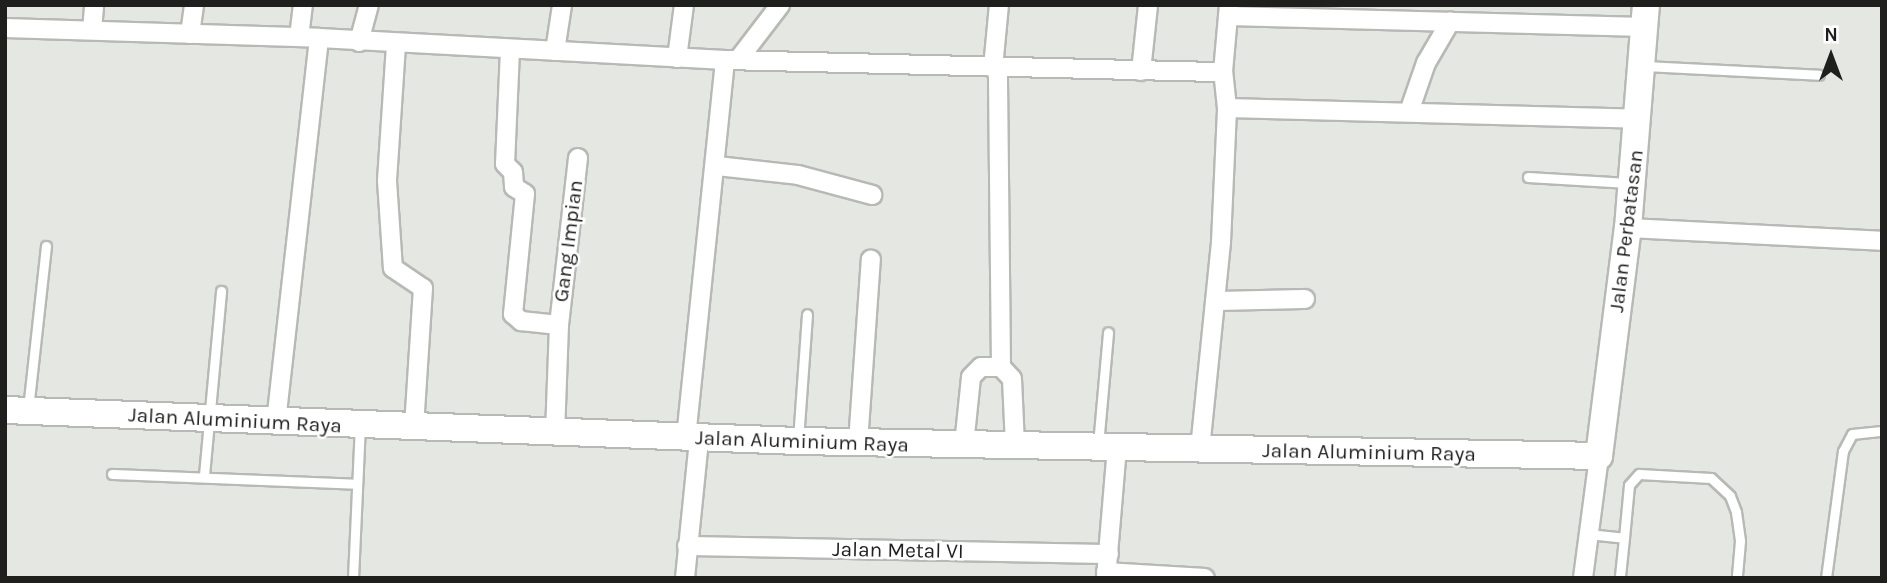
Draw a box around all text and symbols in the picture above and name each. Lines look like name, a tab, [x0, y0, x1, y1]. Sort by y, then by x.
north arrow	[1796, 21, 1866, 91]
text: N	[1824, 24, 1838, 46]
street label: Jalan Perbatasan	[1604, 148, 1648, 314]
street label: Gang Impian	[548, 178, 588, 304]
street label: Jalan Aluminium Raya	[128, 402, 342, 438]
street label: Jalan Aluminium Raya	[695, 425, 909, 457]
street label: Jalan Aluminium Raya	[1262, 438, 1476, 466]
street label: Jalan Metal VI	[832, 536, 964, 564]

